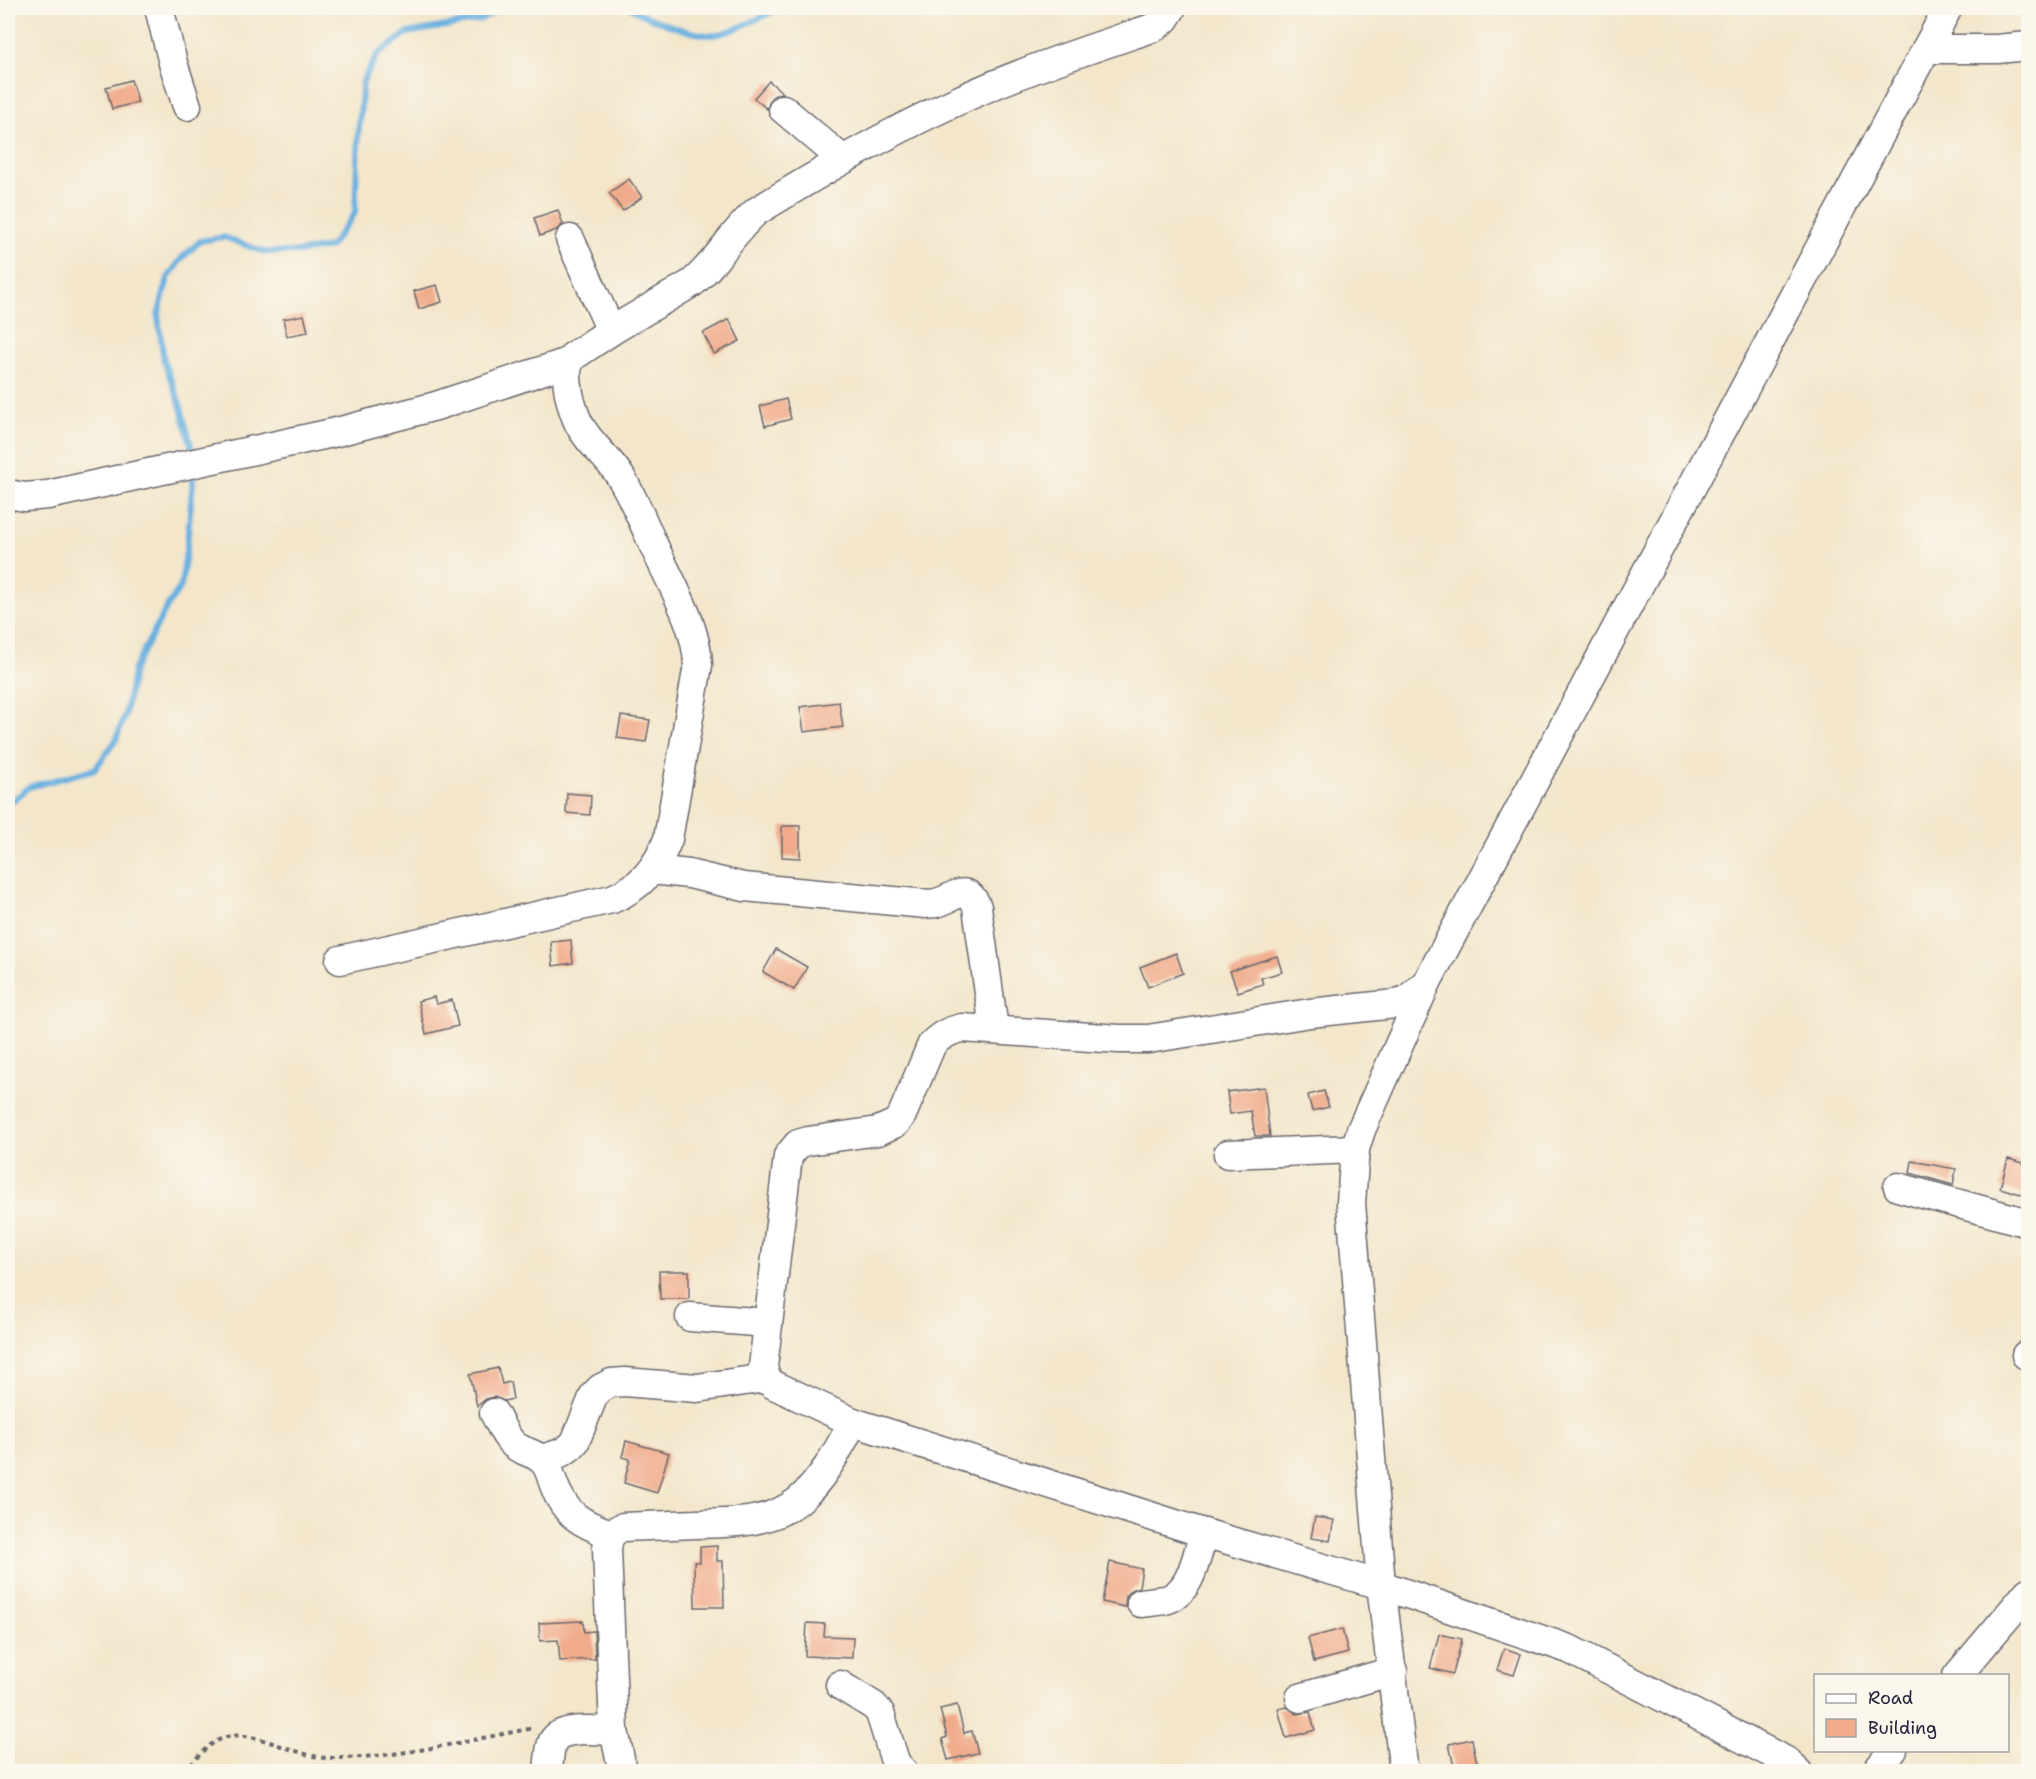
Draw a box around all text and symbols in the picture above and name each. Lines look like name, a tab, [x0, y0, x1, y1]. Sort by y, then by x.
legend	[1814, 1674, 2009, 1752]
text: Road	[1868, 1686, 1913, 1710]
text: Building	[1868, 1716, 1937, 1740]

